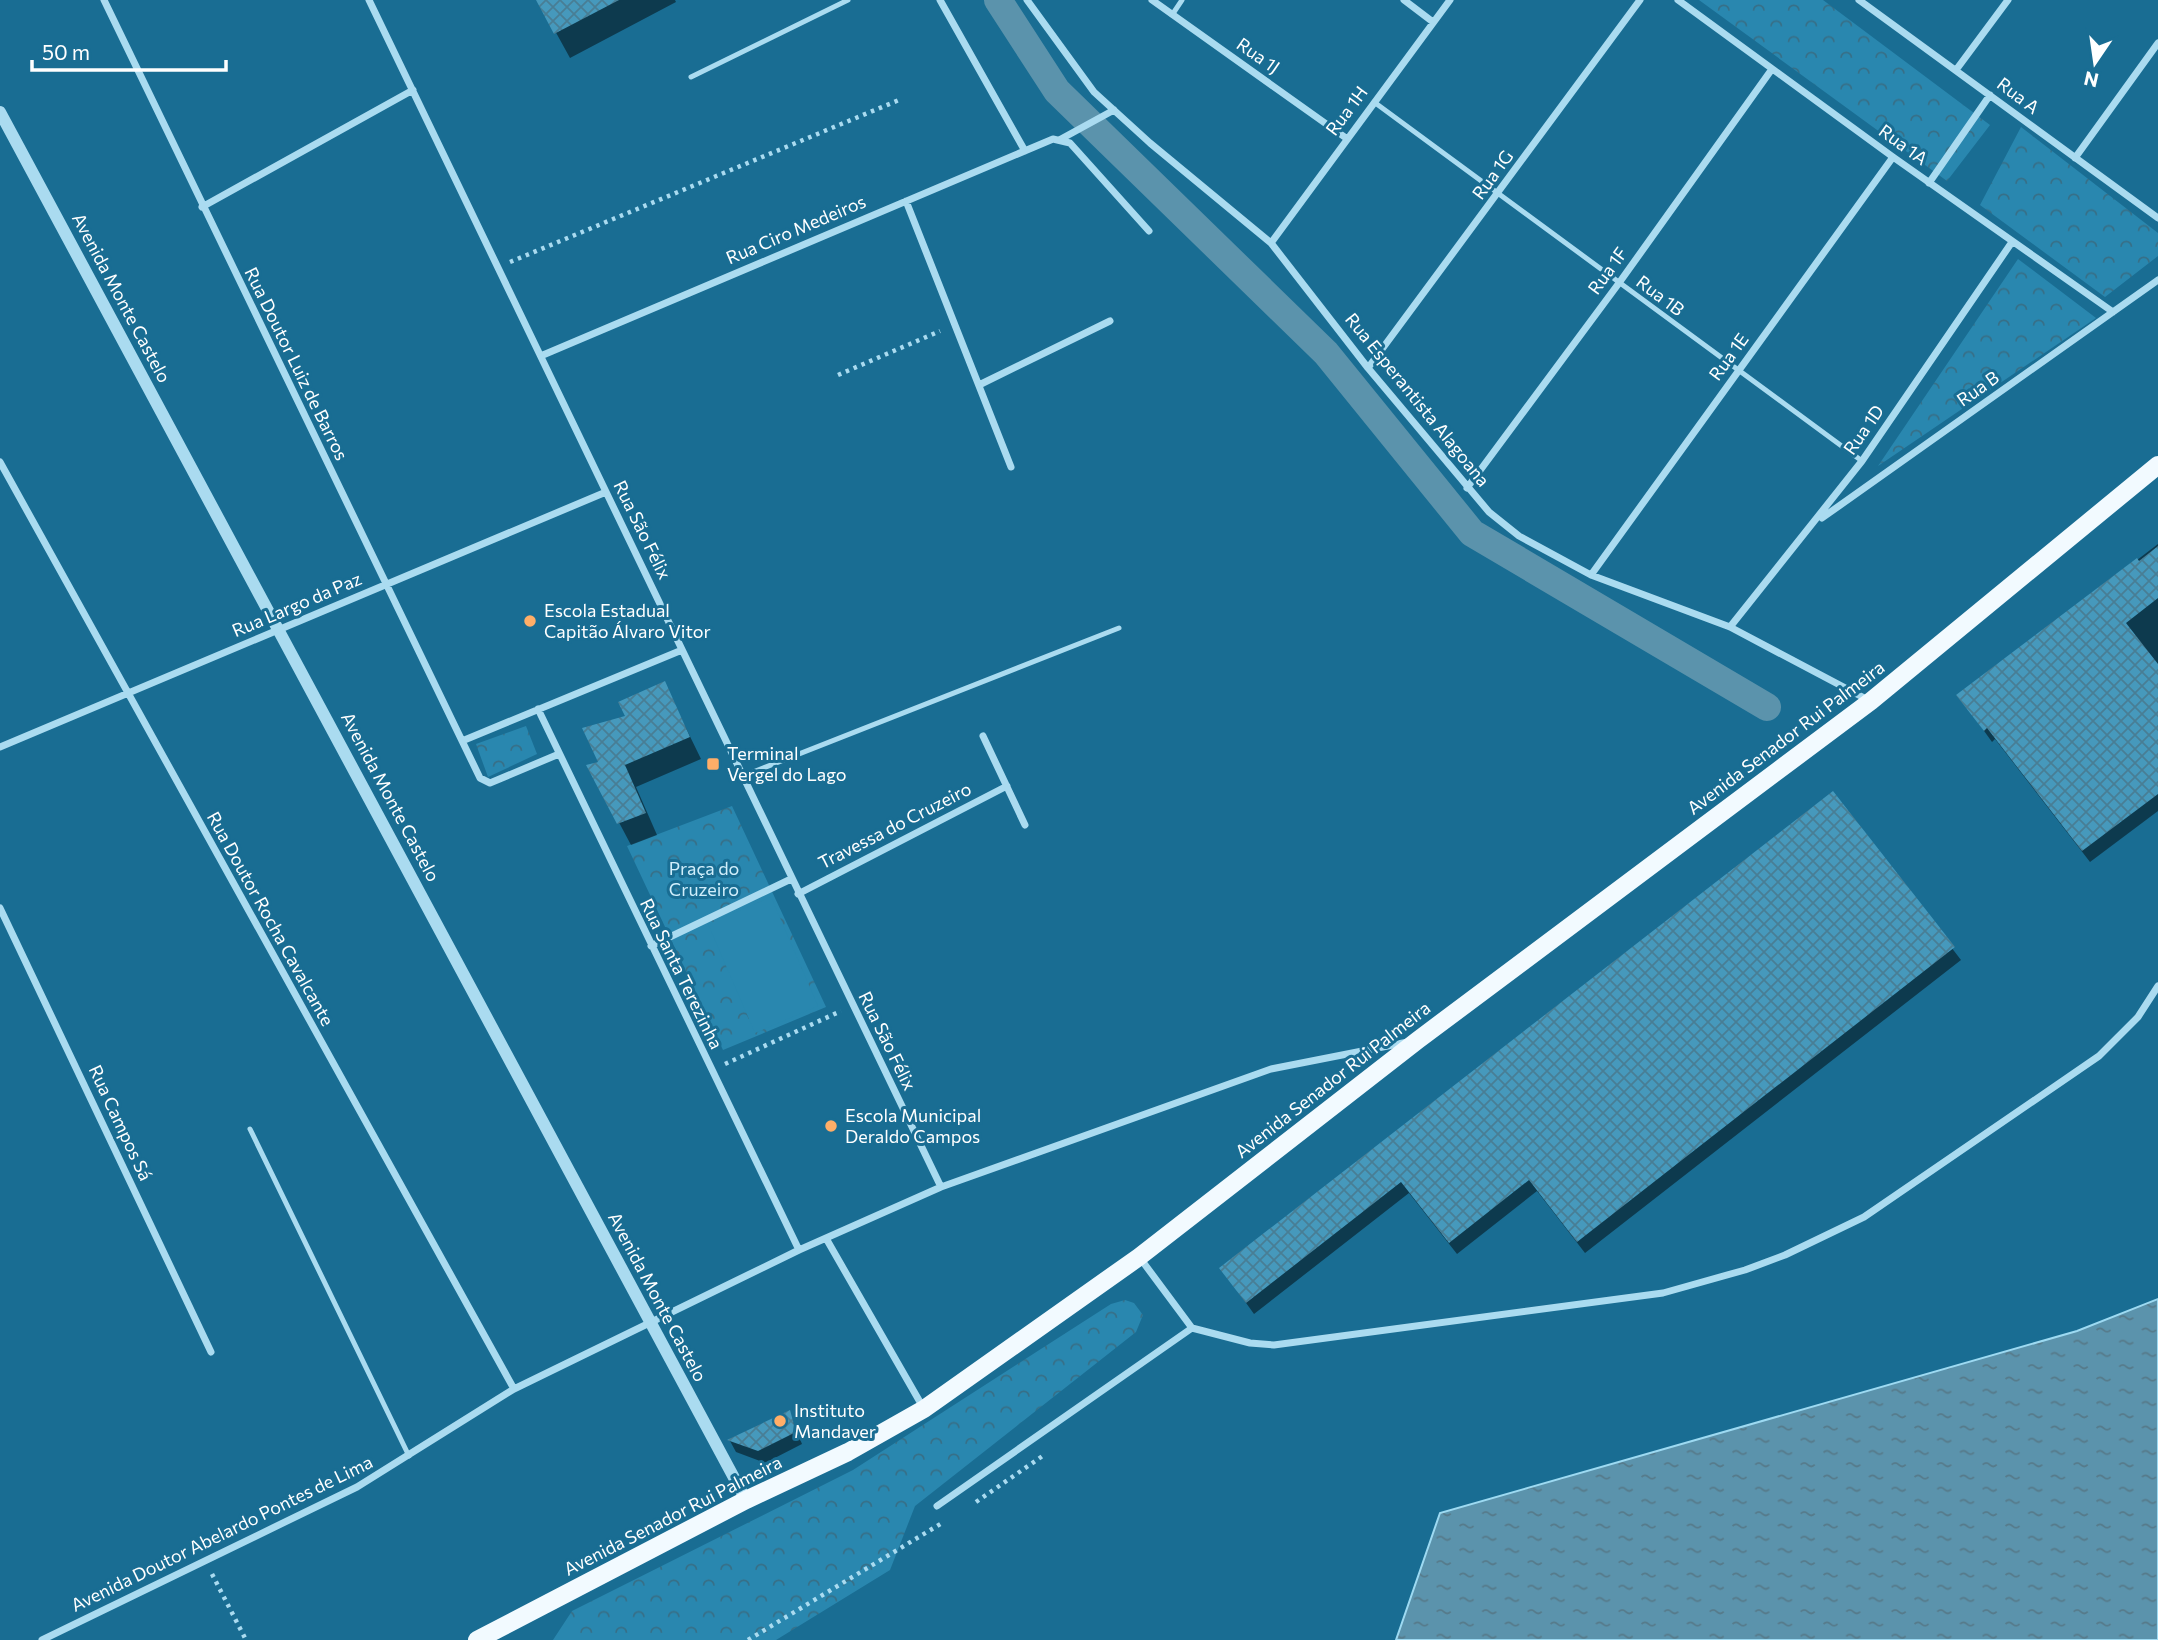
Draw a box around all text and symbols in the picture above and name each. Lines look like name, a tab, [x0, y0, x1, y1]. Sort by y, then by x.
scale bar	[32, 28, 226, 72]
north arrow	[2060, 28, 2130, 98]
street label: Rua 1J	[1233, 32, 1284, 78]
text: 50 m	[42, 39, 90, 64]
text: N	[2082, 67, 2101, 93]
street label: Rua A	[1993, 72, 2044, 118]
street label: Rua 1H	[1321, 81, 1372, 139]
street label: Rua 1A	[1875, 119, 1932, 169]
street label: Rua 1G	[1467, 145, 1517, 203]
street label: Rua Ciro Medeiros	[722, 190, 869, 268]
street label: Avenida Monte Castelo	[68, 209, 176, 386]
street label: Rua 1F	[1583, 243, 1632, 298]
street label: Rua Doutor Luiz de Barros	[241, 263, 353, 464]
street label: Rua 1B	[1632, 270, 1689, 320]
street label: Rua Esperantista Alagoana	[1341, 308, 1495, 491]
street label: Rua 1E	[1704, 328, 1753, 384]
street label: Rua B	[1952, 366, 2003, 411]
street label: Rua 1D	[1838, 400, 1888, 459]
street label: Rua São Félix	[610, 477, 676, 583]
street label: Rua Largo da Paz	[229, 567, 365, 641]
place label: Escola Estadual Capitão Álvaro Vitor	[544, 599, 711, 642]
marker: Escola Estadual Capitão Álvaro Vitor	[522, 613, 538, 629]
street label: Avenida Senador Rui Palmeira	[1682, 656, 1888, 819]
street label: Avenida Monte Castelo	[337, 708, 445, 885]
place label: Terminal Vergel do Lago	[727, 742, 847, 785]
marker: Terminal Vergel do Lago	[705, 756, 721, 772]
street label: Travessa do Cruzeiro	[814, 777, 975, 873]
street label: Rua Doutor Rocha Cavalcante	[203, 807, 339, 1030]
park label: Praça do Cruzeiro	[669, 857, 739, 900]
street label: Rua Santa Terezinha	[636, 895, 728, 1053]
street label: Rua São Félix	[855, 988, 921, 1094]
street label: Avenida Senador Rui Palmeira	[1230, 996, 1434, 1162]
street label: Rua Campos Sá	[85, 1061, 157, 1184]
place label: Escola Municipal Deraldo Campos	[845, 1104, 981, 1147]
marker: Escola Municipal Deraldo Campos	[823, 1118, 839, 1134]
street label: Avenida Monte Castelo	[604, 1208, 712, 1385]
place label: Instituto Mandaver	[794, 1399, 876, 1442]
marker: Instituto Mandaver	[772, 1413, 788, 1429]
street label: Avenida Doutor Abelardo Pontes de Lima	[67, 1450, 376, 1616]
street label: Avenida Senador Rui Palmeira	[560, 1450, 785, 1580]

